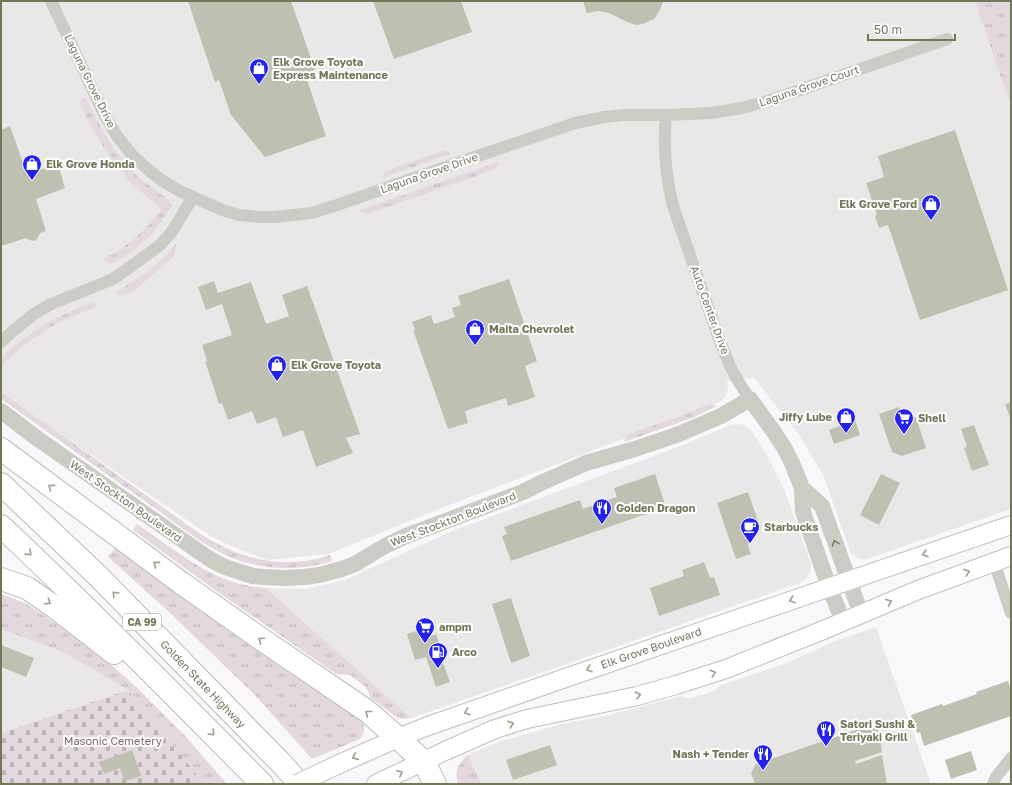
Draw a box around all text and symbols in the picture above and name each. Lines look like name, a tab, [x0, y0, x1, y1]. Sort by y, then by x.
scale bar	[868, 16, 955, 42]
text: 50 m	[874, 22, 902, 37]
street label: Laguna Grove Drive	[62, 32, 119, 130]
place label: Elk Grove Toyota Express Maintenance	[273, 55, 388, 81]
shop icon: Elk Grove Toyota Express Maintenance	[248, 57, 270, 85]
street label: Laguna Grove Court	[757, 62, 860, 109]
street label: Laguna Grove Drive	[378, 150, 479, 195]
shop icon: Elk Grove Honda	[21, 153, 43, 181]
place label: Elk Grove Honda	[46, 157, 135, 170]
shop icon: Elk Grove Ford	[920, 193, 942, 221]
place label: Elk Grove Ford	[839, 197, 917, 210]
street label: Auto Center Drive	[688, 264, 733, 356]
shop icon: Maita Chevrolet	[464, 318, 486, 346]
place label: Maita Chevrolet	[489, 322, 575, 335]
shop icon: Elk Grove Toyota	[266, 354, 288, 382]
place label: Elk Grove Toyota	[291, 358, 381, 371]
shop icon: Jiffy Lube	[835, 406, 857, 434]
supermarket icon: Shell	[893, 407, 915, 435]
place label: Jiffy Lube	[779, 410, 833, 423]
place label: Shell	[918, 411, 946, 424]
street label: West Stockton Boulevard	[68, 457, 185, 544]
one-way arrow	[48, 484, 55, 491]
street label: West Stockton Boulevard	[388, 489, 517, 549]
restaurant icon: Golden Dragon	[591, 497, 613, 525]
place label: Golden Dragon	[616, 501, 696, 514]
cafe icon: Starbucks	[739, 516, 761, 544]
place label: Starbucks	[764, 520, 818, 533]
one-way arrow	[832, 540, 840, 547]
one-way arrow	[24, 548, 32, 556]
one-way arrow	[922, 550, 929, 558]
one-way arrow	[153, 561, 160, 568]
one-way arrow	[964, 568, 971, 576]
one-way arrow	[112, 591, 120, 599]
one-way arrow	[788, 595, 795, 604]
one-way arrow	[44, 597, 51, 605]
one-way arrow	[885, 599, 892, 607]
road number: CA 99	[123, 614, 161, 630]
supermarket icon: ampm	[414, 616, 436, 644]
place label: ampm	[439, 620, 472, 633]
street label: Elk Grove Boulevard	[599, 624, 703, 671]
street label: Golden State Highway	[158, 637, 249, 730]
one-way arrow	[258, 637, 265, 645]
fuel station icon: Arco	[427, 641, 449, 669]
place label: Arco	[452, 645, 477, 658]
one-way arrow	[586, 665, 593, 673]
one-way arrow	[709, 669, 716, 678]
one-way arrow	[634, 692, 641, 700]
one-way arrow	[463, 708, 470, 716]
one-way arrow	[366, 711, 373, 718]
place label: Satori Sushi & Teriyaki Grill	[840, 717, 915, 743]
restaurant icon: Satori Sushi & Teriyaki Grill	[815, 719, 837, 747]
one-way arrow	[507, 720, 514, 729]
one-way arrow	[207, 728, 215, 736]
park label: Masonic Cemetery	[64, 734, 162, 747]
restaurant icon: Nash + Tender	[752, 743, 774, 771]
place label: Nash + Tender	[673, 747, 750, 760]
one-way arrow	[351, 752, 359, 760]
one-way arrow	[396, 770, 403, 778]

